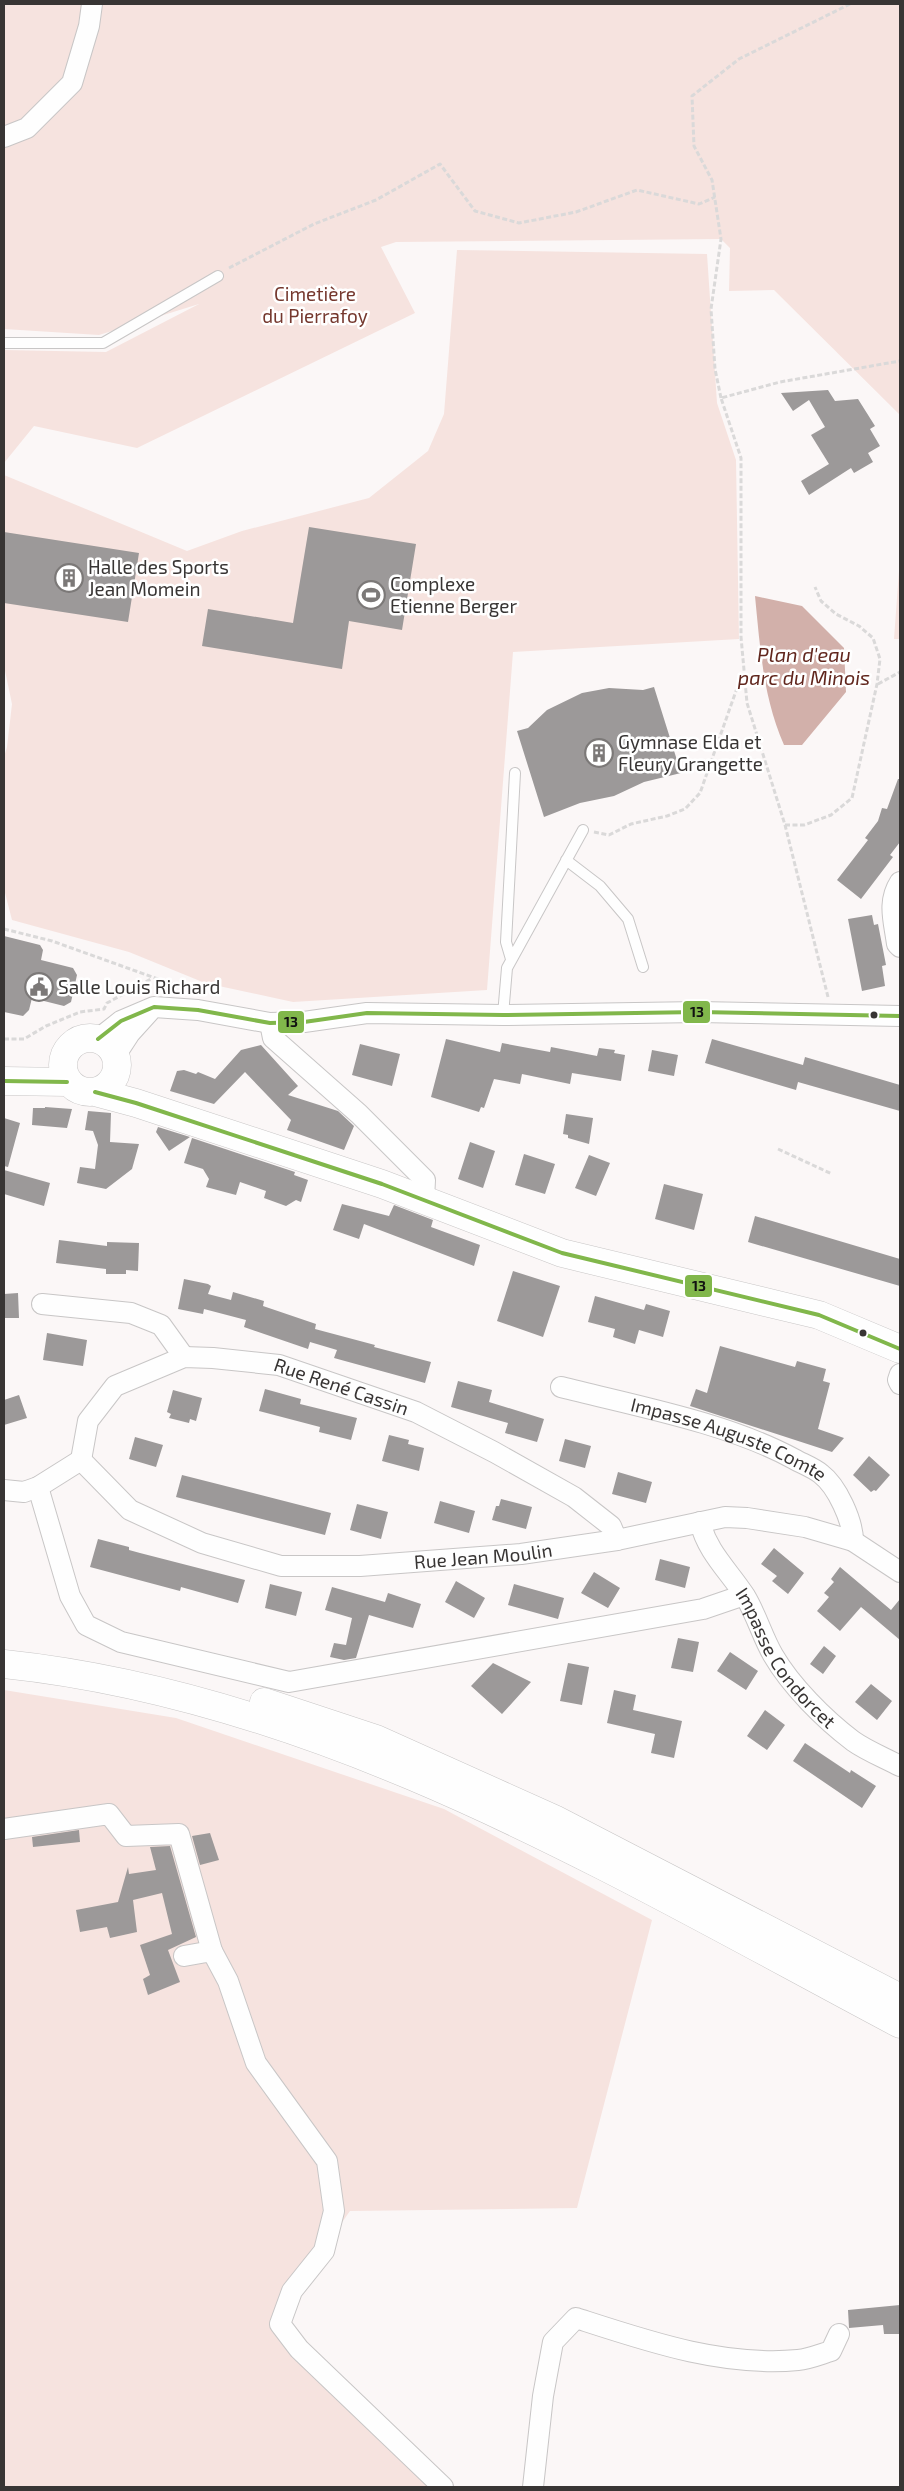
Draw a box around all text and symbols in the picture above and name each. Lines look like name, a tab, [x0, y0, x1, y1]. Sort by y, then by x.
park label: Cimetière du Pierrafoy	[262, 282, 368, 327]
place label: Halle des Sports Jean Momein	[88, 555, 229, 600]
building icon: Halle des Sports Jean Momein	[54, 563, 84, 593]
place label: Complexe Etienne Berger	[390, 572, 518, 617]
sports icon: Complexe Etienne Berger	[356, 580, 386, 610]
water label: Plan d'eau parc du Minois	[738, 642, 870, 689]
place label: Gymnase Elda et Fleury Grangette	[618, 730, 763, 775]
building icon: Gymnase Elda et Fleury Grangette	[584, 738, 614, 768]
public building icon: Salle Louis Richard	[24, 972, 54, 1002]
place label: Salle Louis Richard	[58, 975, 220, 998]
line badge: 13	[682, 1000, 711, 1024]
text: 13	[690, 1003, 704, 1020]
line badge: 13	[277, 1010, 305, 1034]
unlabelled marker	[869, 1010, 879, 1020]
text: 13	[284, 1013, 298, 1030]
line badge: 13	[684, 1274, 713, 1298]
text: 13	[692, 1277, 706, 1294]
unlabelled marker	[858, 1328, 868, 1338]
street label: Rue René Cassin	[271, 1352, 412, 1420]
street label: Impasse Auguste Comte	[628, 1392, 832, 1485]
street label: Rue Jean Moulin	[413, 1538, 554, 1573]
street label: Impasse Condorcet	[732, 1583, 841, 1733]

